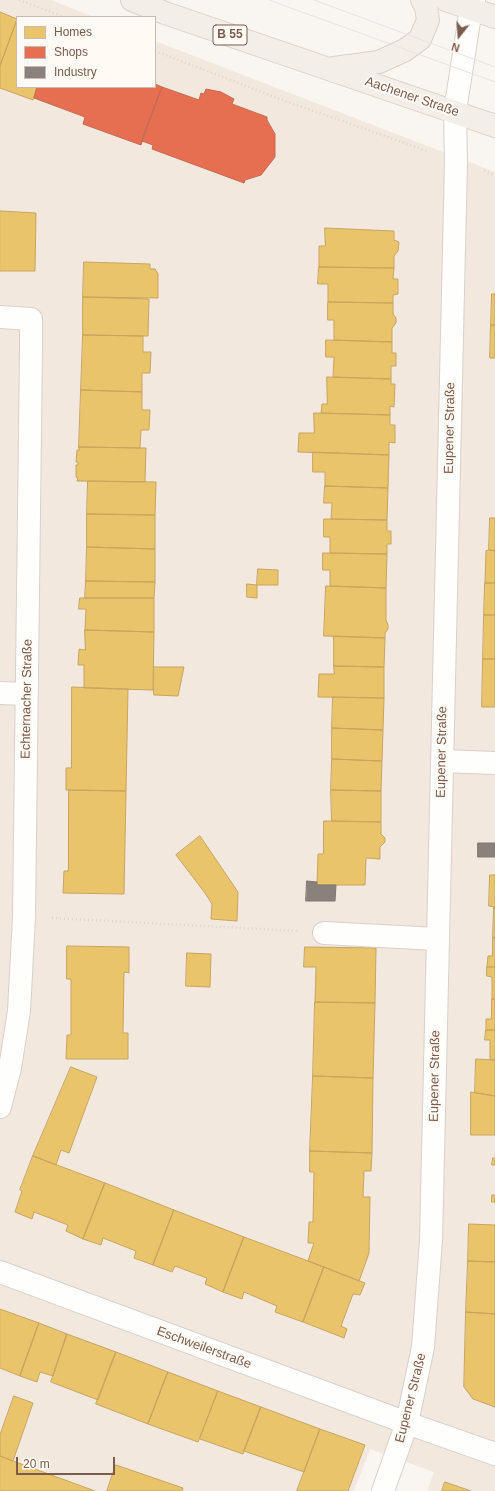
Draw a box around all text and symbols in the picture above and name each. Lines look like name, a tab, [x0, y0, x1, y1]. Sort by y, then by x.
legend	[16, 16, 156, 88]
north arrow	[439, 16, 479, 56]
text: Homes	[54, 25, 92, 39]
road number: B 55	[213, 25, 247, 45]
text: N	[450, 41, 461, 54]
text: Shops	[54, 45, 88, 59]
text: Industry	[54, 65, 97, 79]
street label: Aachener Straße	[363, 74, 461, 120]
street label: Eupener Straße	[441, 382, 459, 474]
street label: Echternacher Straße	[18, 639, 36, 759]
street label: Eupener Straße	[433, 706, 451, 798]
street label: Eupener Straße	[426, 1030, 444, 1122]
street label: Eschweilerstraße	[154, 1324, 254, 1372]
street label: Eupener Straße	[392, 1352, 430, 1444]
scale bar	[18, 1449, 117, 1475]
text: 20 m	[23, 1457, 50, 1471]

